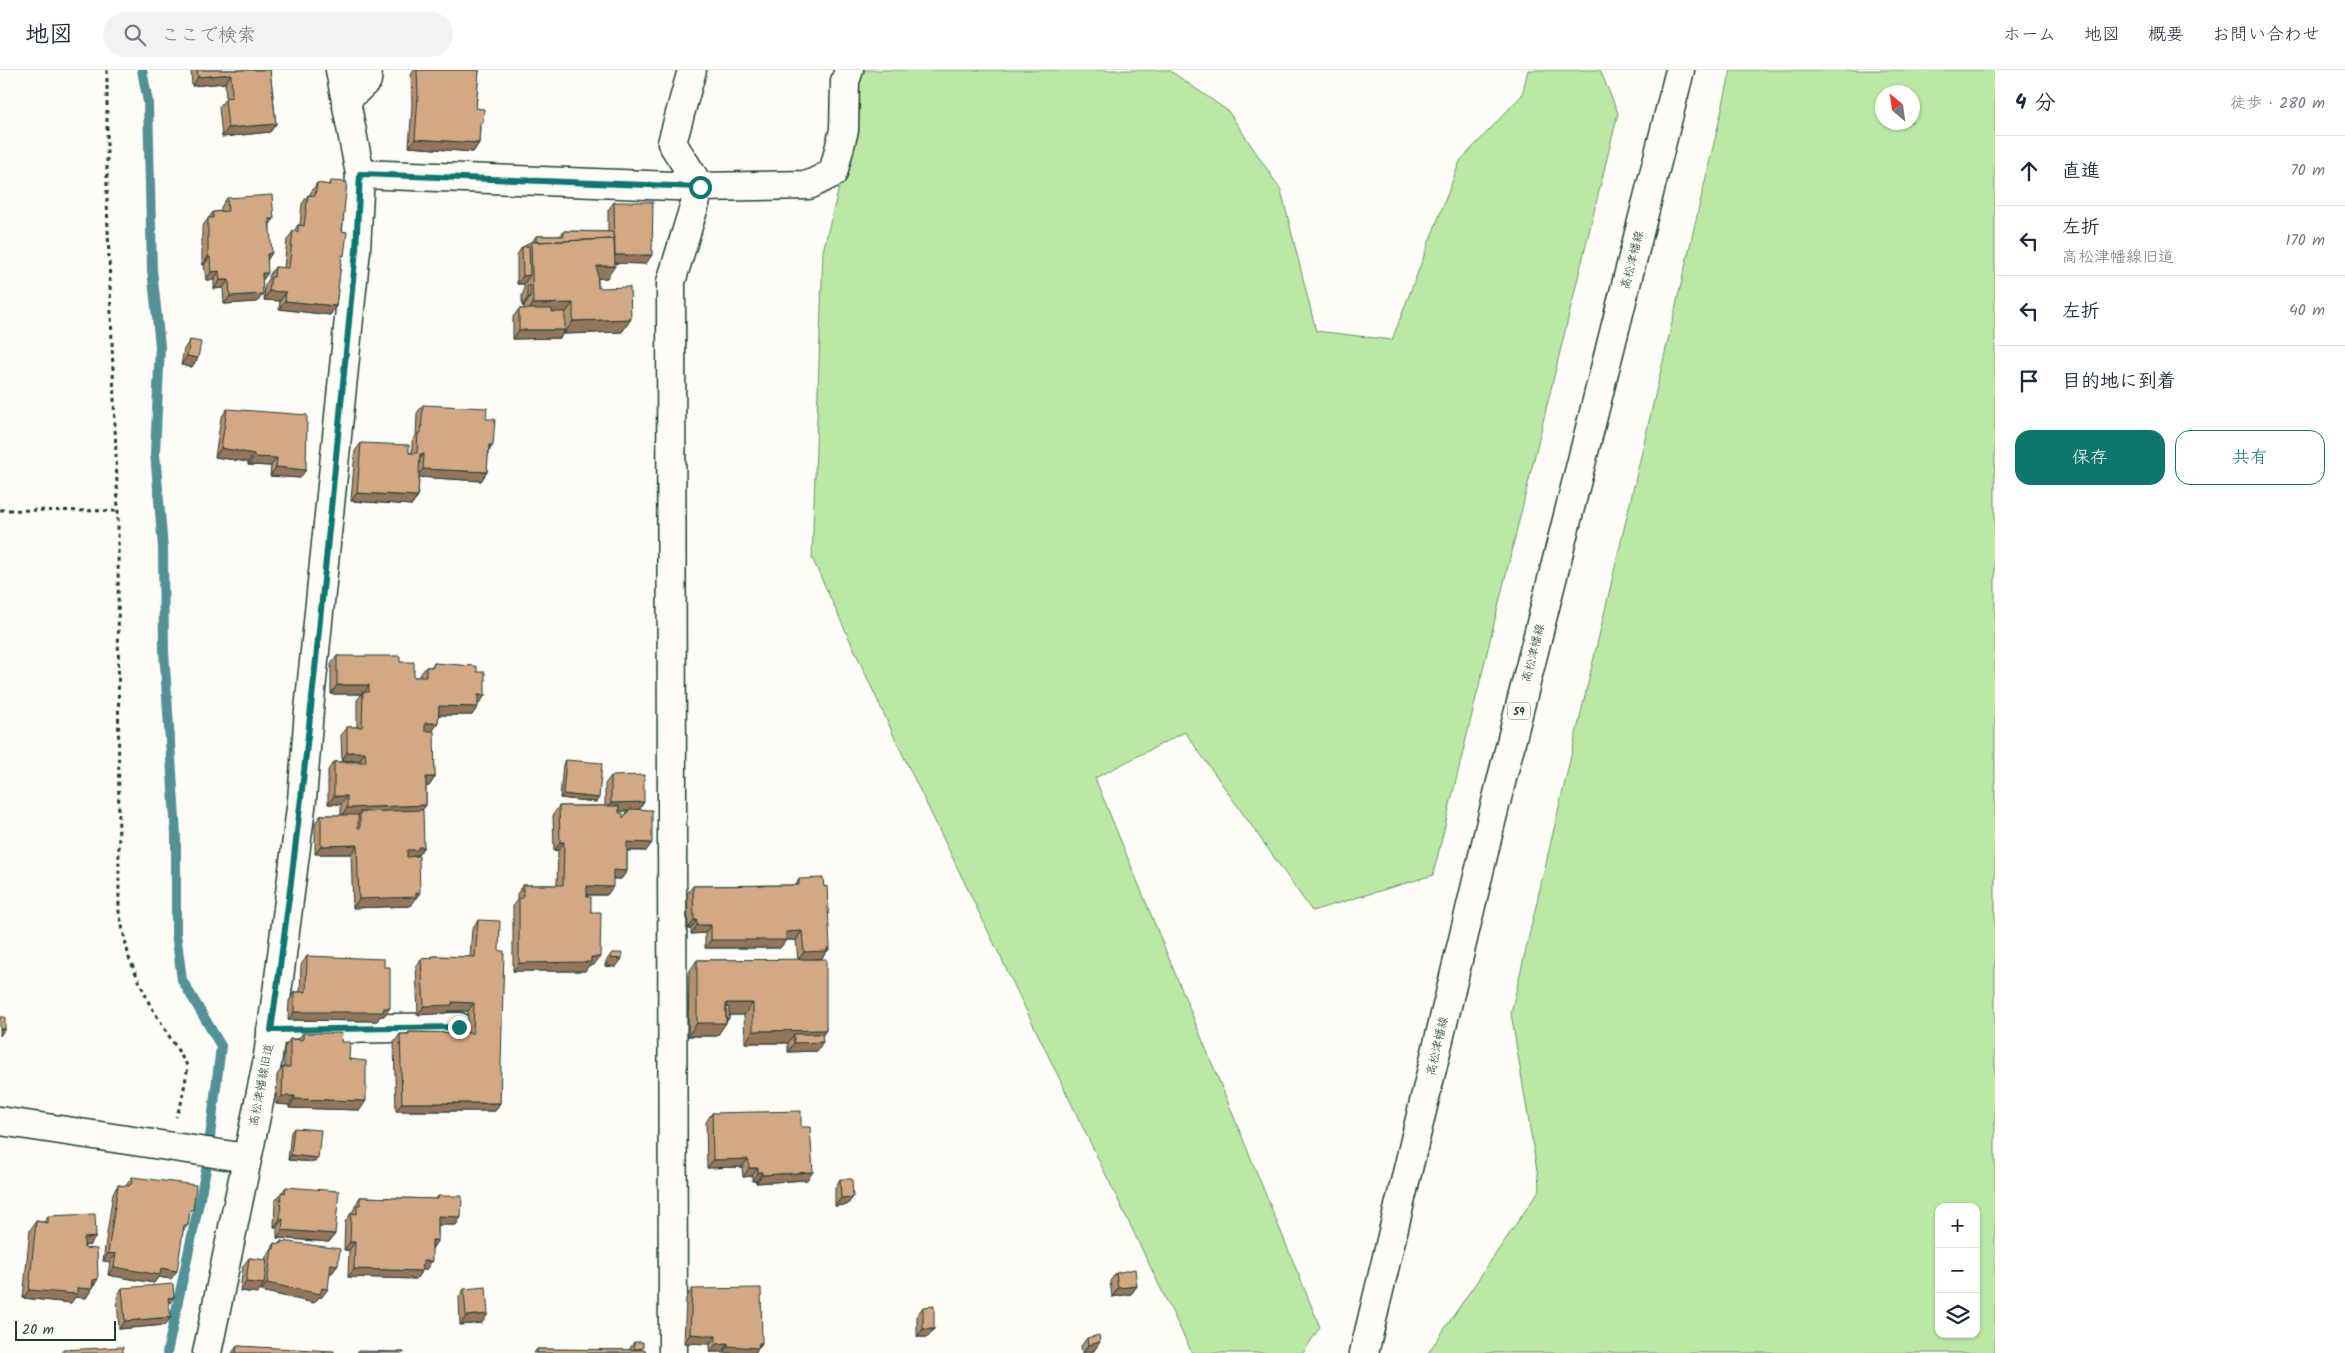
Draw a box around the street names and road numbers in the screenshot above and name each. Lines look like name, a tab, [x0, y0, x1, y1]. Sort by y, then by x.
street label: 高松津幡線	[1616, 229, 1649, 292]
street label: 高松津幡線	[1517, 622, 1550, 685]
road number: 59	[1508, 702, 1530, 719]
street label: 高松津幡線	[1421, 1015, 1453, 1077]
street label: 高松津幡線旧道	[244, 1042, 279, 1128]

